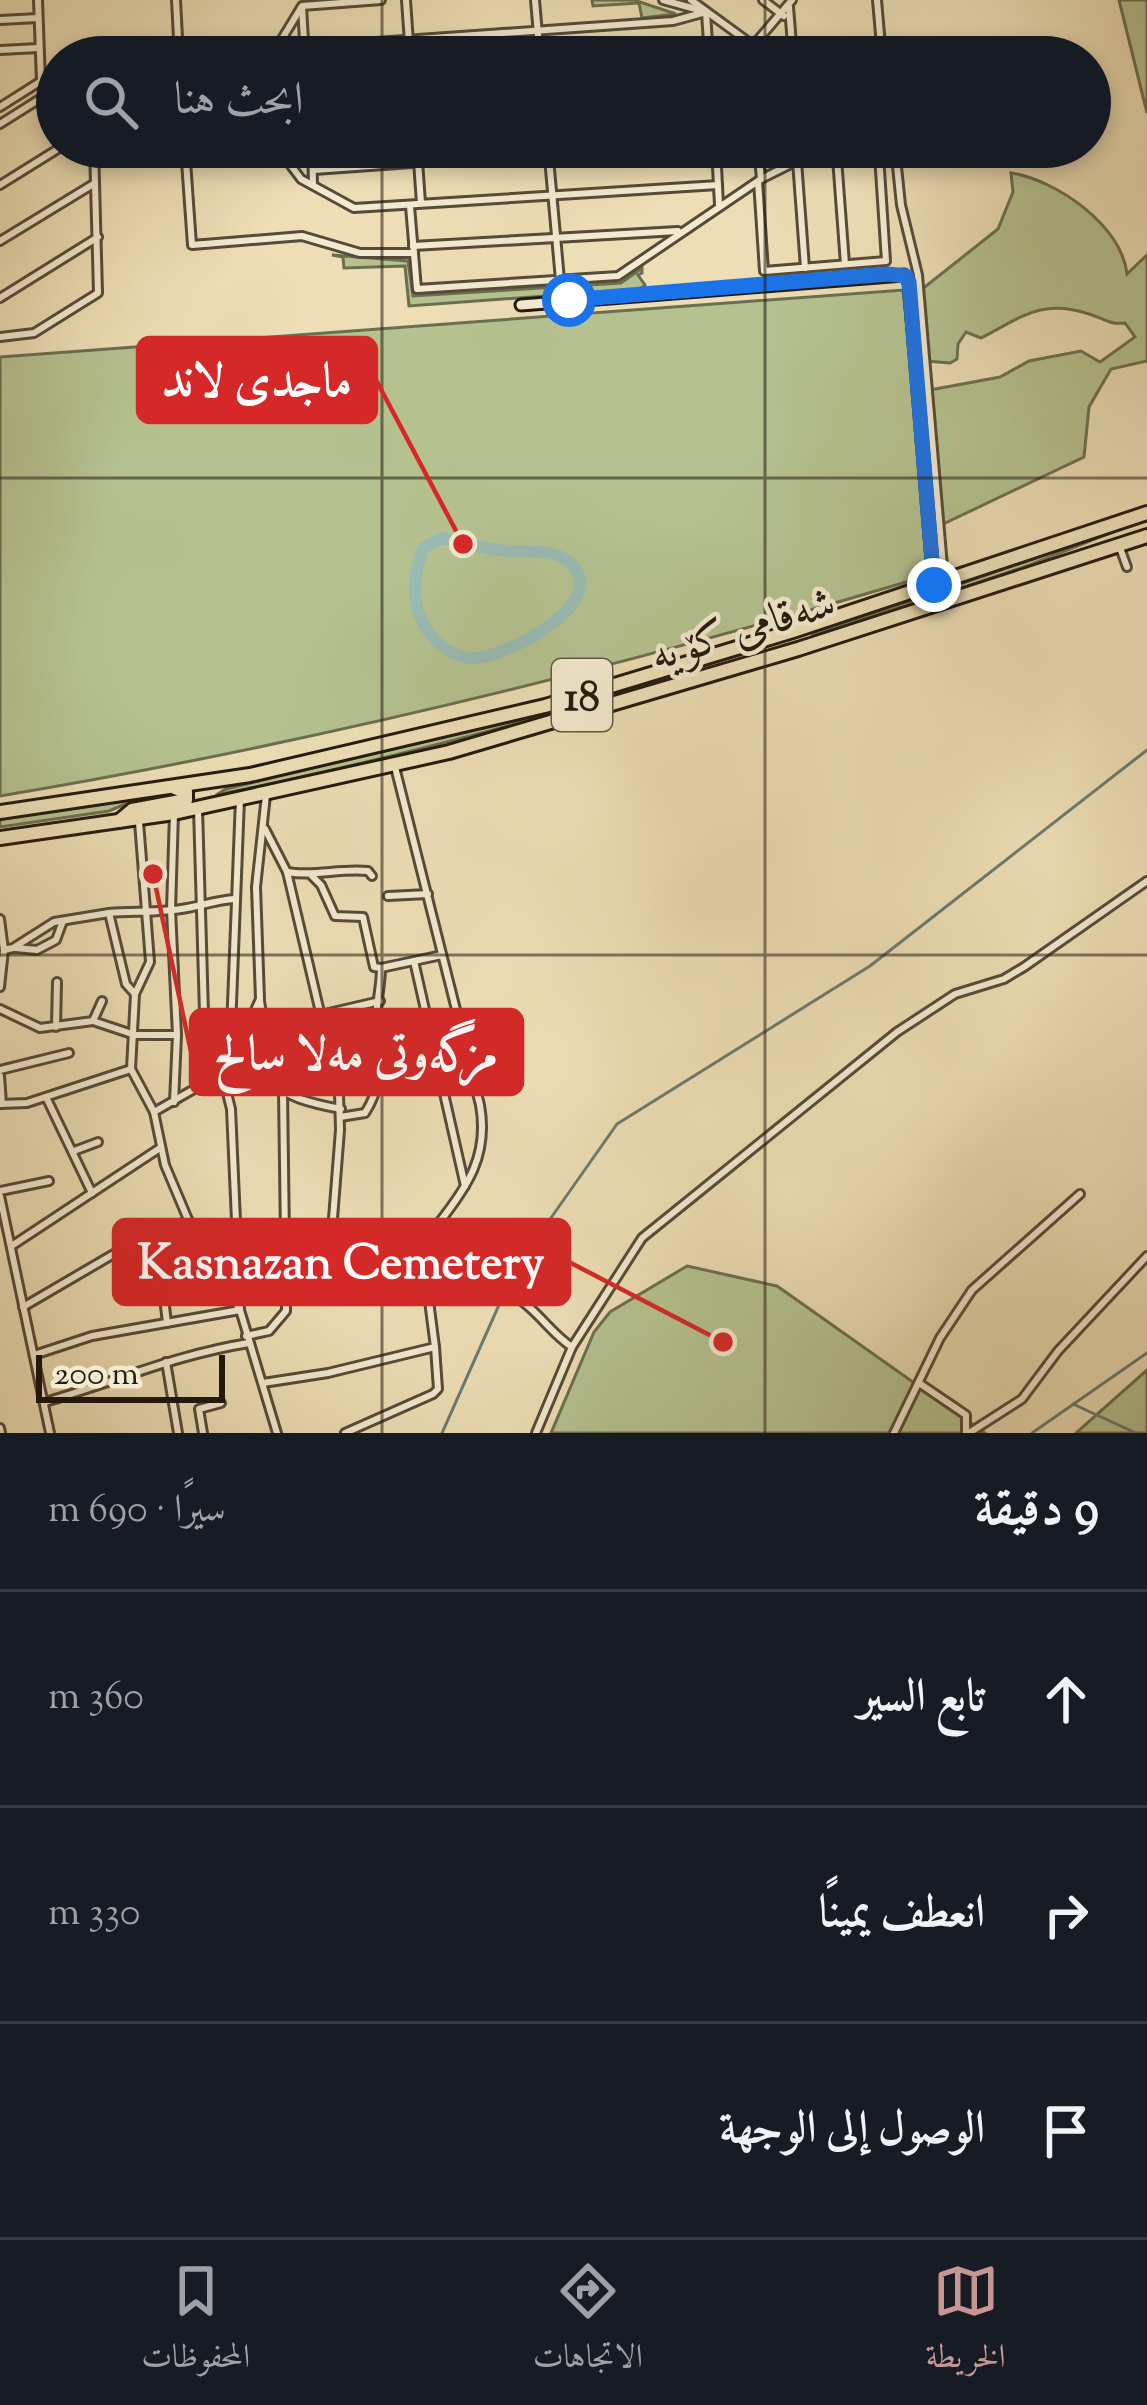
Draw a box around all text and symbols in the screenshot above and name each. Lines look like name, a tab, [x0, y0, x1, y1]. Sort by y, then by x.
search box	[36, 36, 1111, 168]
icon: search	[78, 69, 144, 135]
text: ابحث هنا	[174, 70, 304, 135]
route start	[542, 273, 596, 327]
callout: ماجدی لاند	[138, 338, 376, 422]
text: ماجدی لاند	[162, 350, 352, 419]
route end	[907, 558, 961, 612]
street label: شەقامی کۆیە	[643, 573, 844, 691]
road number: 18	[552, 659, 612, 731]
callout: مزگەوتی مەلا سالح	[191, 1010, 522, 1094]
text: مزگەوتی مەلا سالح	[214, 1018, 498, 1094]
callout: Kasnazan Cemetery	[114, 1220, 569, 1304]
text: Kasnazan Cemetery	[138, 1232, 545, 1301]
scale bar	[36, 1349, 225, 1402]
text: 200 m	[54, 1352, 139, 1400]
text: 9 دقيقة	[974, 1475, 1099, 1548]
text: سيرًا · 690 m	[48, 1484, 226, 1540]
icon: ahead	[1033, 1666, 1099, 1732]
text: تابع السير	[858, 1667, 985, 1732]
text: 360 m	[48, 1671, 144, 1727]
icon: right	[1033, 1882, 1099, 1948]
text: انعطف يمينًا	[819, 1883, 985, 1948]
text: 330 m	[48, 1887, 140, 1943]
icon: arrive	[1033, 2098, 1099, 2164]
text: الوصول إلى الوجهة	[719, 2099, 985, 2164]
tab: المحفوظات	[141, 2258, 250, 2388]
tab: الاتجاهات	[533, 2258, 643, 2388]
tab: الخريطة	[925, 2258, 1006, 2388]

